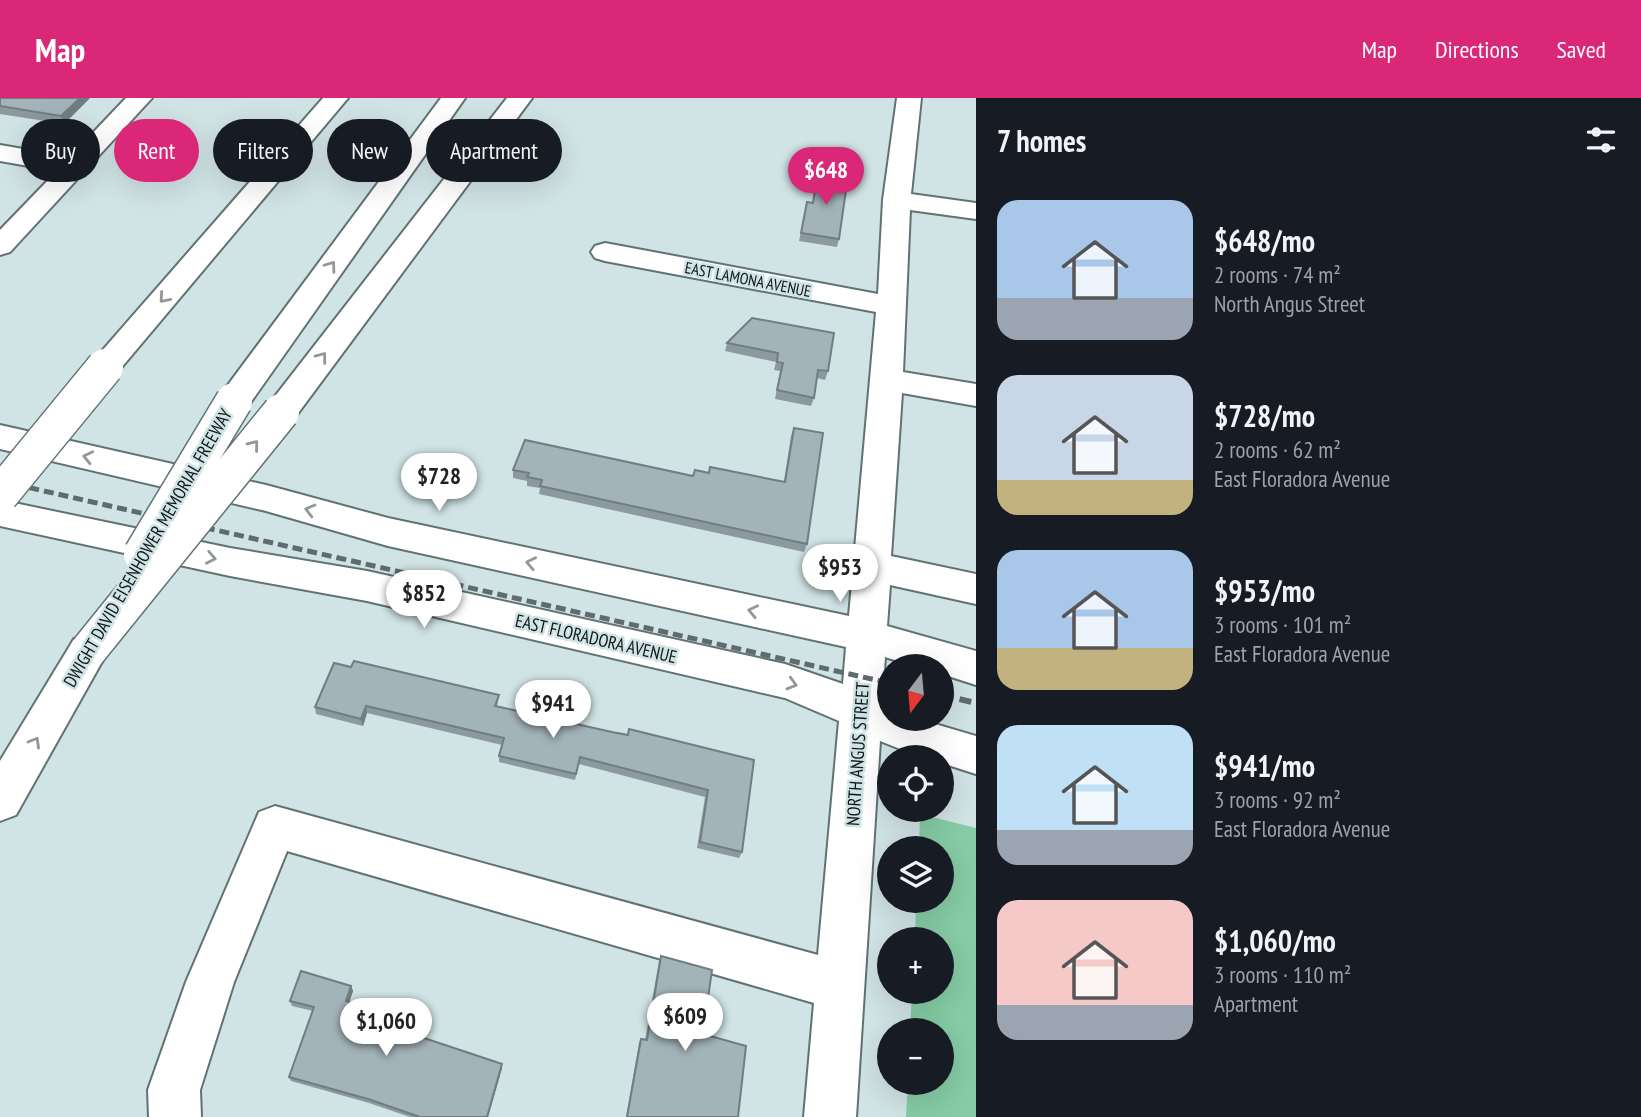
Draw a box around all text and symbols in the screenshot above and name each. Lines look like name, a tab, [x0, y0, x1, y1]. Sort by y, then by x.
text: Map	[35, 28, 85, 71]
text: Map	[1362, 34, 1397, 65]
text: Directions	[1435, 34, 1519, 65]
text: Saved	[1557, 34, 1606, 65]
chip: Buy	[21, 119, 100, 182]
chip: Rent	[114, 119, 199, 182]
chip: Filters	[213, 119, 313, 182]
chip: New	[327, 119, 412, 182]
chip: Apartment	[426, 119, 562, 182]
text: 7 homes	[997, 121, 1086, 160]
icon: filters	[1582, 121, 1620, 159]
pin: $648	[785, 148, 867, 207]
text: $648	[804, 155, 848, 184]
text: $648/mo	[1214, 221, 1315, 260]
icon: home	[1053, 228, 1137, 312]
street label: EAST LAMONA AVENUE	[683, 257, 813, 301]
text: 2 rooms · 74 m²	[1214, 260, 1341, 289]
one-way arrow	[323, 261, 335, 274]
text: North Angus Street	[1214, 289, 1365, 318]
one-way arrow	[159, 291, 172, 303]
one-way arrow	[314, 353, 327, 365]
text: $728/mo	[1214, 396, 1315, 435]
icon: home	[1053, 403, 1137, 487]
street label: DWIGHT DAVID EISENHOWER MEMORIAL FREEWAY	[58, 404, 237, 691]
text: 2 rooms · 62 m²	[1214, 435, 1341, 464]
one-way arrow	[245, 441, 258, 453]
one-way arrow	[83, 451, 95, 466]
pin: $728	[398, 454, 480, 513]
text: $728	[417, 461, 461, 490]
text: East Floradora Avenue	[1214, 464, 1390, 493]
one-way arrow	[304, 504, 316, 518]
pin: $953	[799, 545, 881, 604]
one-way arrow	[205, 549, 217, 564]
text: $953	[818, 552, 862, 581]
one-way arrow	[525, 556, 537, 571]
pin: $852	[383, 570, 465, 630]
text: $953/mo	[1214, 571, 1315, 610]
text: $852	[402, 578, 446, 607]
icon: home	[1053, 578, 1137, 662]
one-way arrow	[747, 604, 759, 619]
street label: EAST FLORADORA AVENUE	[513, 609, 679, 668]
text: 3 rooms · 101 m²	[1214, 610, 1351, 639]
text: East Floradora Avenue	[1214, 639, 1390, 668]
north arrow	[877, 654, 954, 732]
map controls	[877, 654, 954, 1095]
one-way arrow	[786, 676, 798, 690]
pin: $941	[512, 680, 594, 740]
street label: NORTH ANGUS STREET	[841, 681, 874, 827]
text: $941	[531, 688, 575, 717]
one-way arrow	[26, 736, 39, 749]
button: locate	[877, 745, 954, 822]
text: $941/mo	[1214, 746, 1315, 785]
icon: home	[1053, 753, 1137, 837]
text: 3 rooms · 92 m²	[1214, 785, 1341, 814]
text: East Floradora Avenue	[1214, 814, 1390, 843]
button: layers	[877, 836, 954, 913]
text: $1,060/mo	[1214, 921, 1336, 960]
button: +	[877, 927, 954, 1004]
icon: home	[1053, 928, 1137, 1012]
text: 3 rooms · 110 m²	[1214, 960, 1351, 989]
text: Apartment	[1214, 989, 1298, 1018]
pin: $609	[644, 993, 726, 1053]
pin: $1,060	[329, 998, 443, 1058]
text: $609	[663, 1001, 707, 1030]
text: $1,060	[356, 1006, 416, 1035]
button: −	[877, 1018, 954, 1095]

